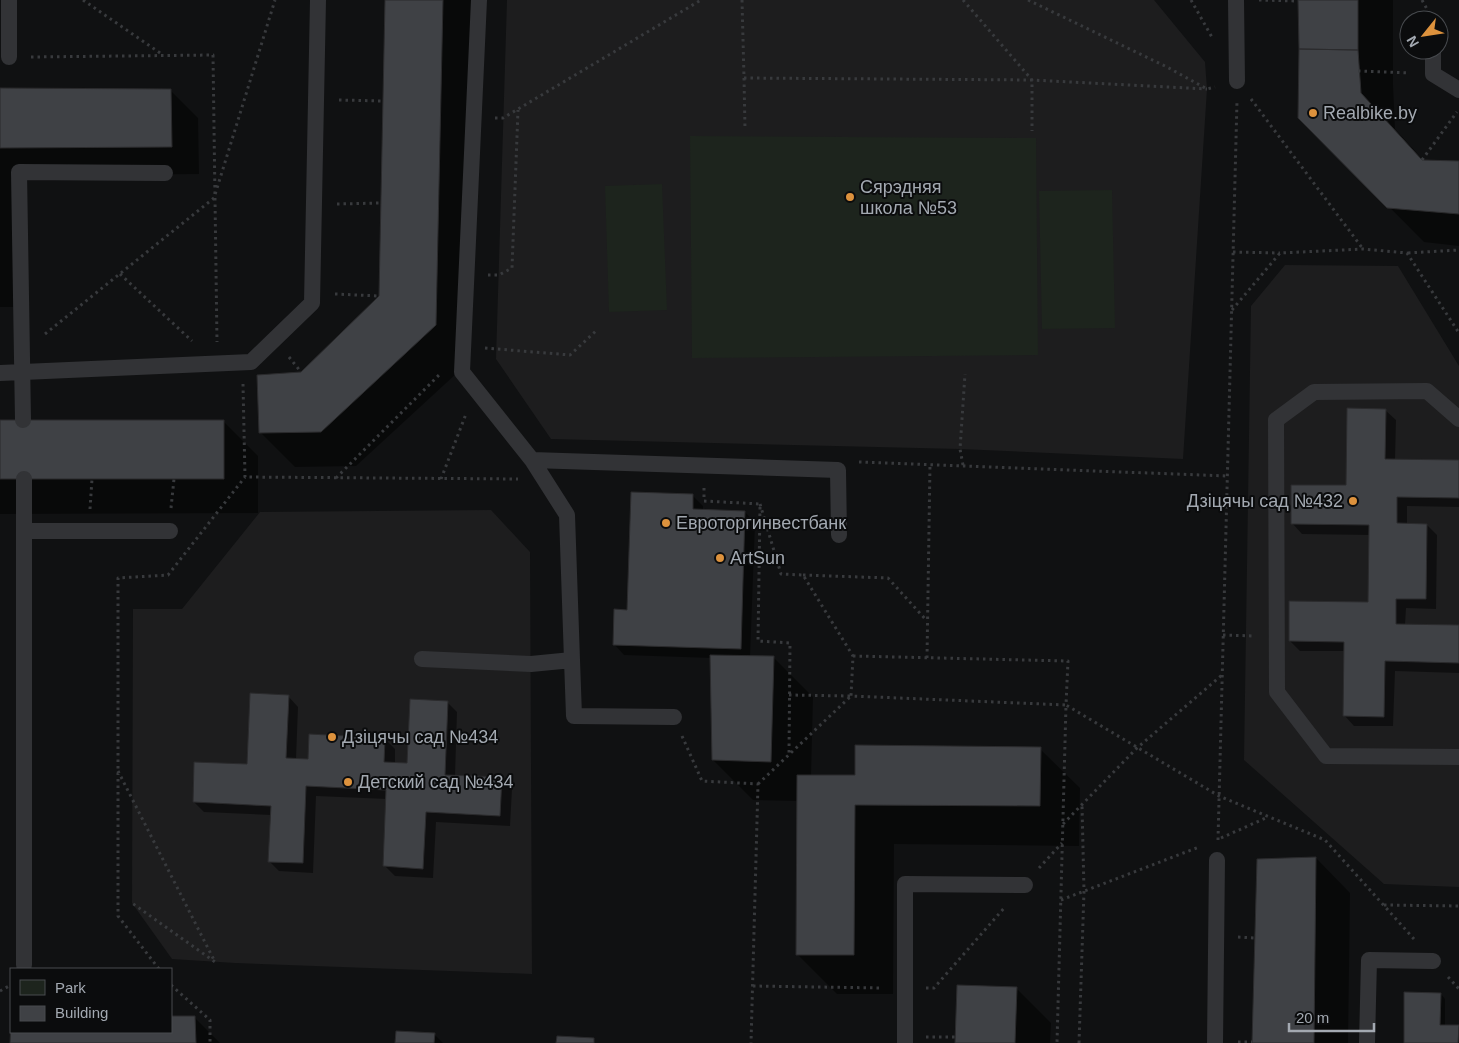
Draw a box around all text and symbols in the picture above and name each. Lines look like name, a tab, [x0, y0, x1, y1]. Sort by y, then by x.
north arrow	[1399, 10, 1449, 60]
text: N	[1403, 33, 1422, 50]
place label: Realbike.by	[1323, 103, 1417, 123]
marker: Realbike.by	[1307, 107, 1319, 119]
place label: Сярэдняя школа №53	[860, 177, 957, 218]
marker: Сярэдняя школа №53	[844, 191, 856, 203]
place label: Дзіцячы сад №432	[1187, 491, 1343, 511]
marker: Дзіцячы сад №432	[1347, 495, 1359, 507]
place label: Евроторгинвестбанк	[676, 513, 846, 533]
marker: Евроторгинвестбанк	[660, 517, 672, 529]
place label: ArtSun	[730, 548, 785, 568]
marker: ArtSun	[714, 552, 726, 564]
place label: Дзіцячы сад №434	[342, 727, 498, 747]
marker: Дзіцячы сад №434	[326, 731, 338, 743]
place label: Детский сад №434	[358, 772, 514, 792]
marker: Детский сад №434	[342, 776, 354, 788]
legend	[10, 968, 172, 1033]
text: Park	[55, 979, 86, 996]
scale bar	[1289, 1000, 1374, 1032]
text: Building	[55, 1004, 108, 1021]
text: 20 m	[1296, 1009, 1329, 1026]

